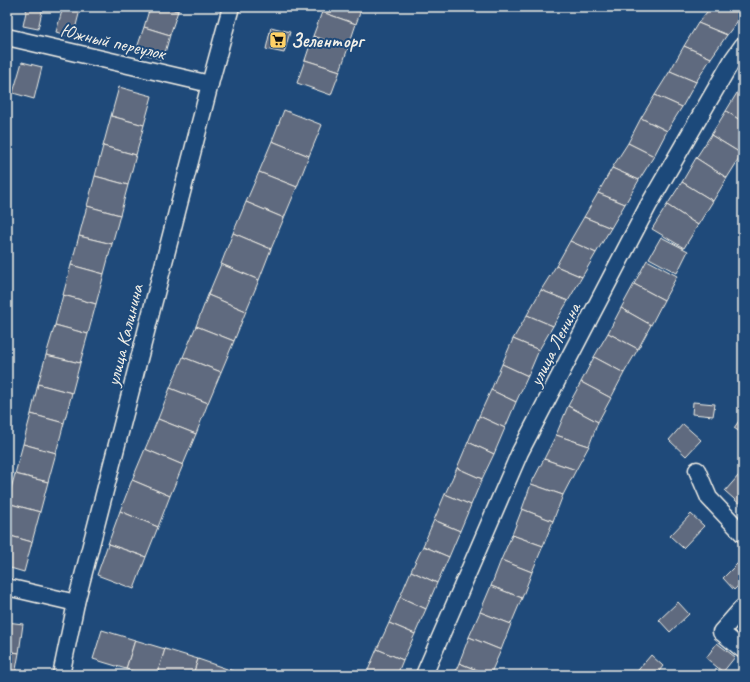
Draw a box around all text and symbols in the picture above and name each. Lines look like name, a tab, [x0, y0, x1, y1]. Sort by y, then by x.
street label: Южный переулок	[58, 18, 169, 66]
place label: Зеленторг	[291, 29, 366, 53]
supermarket icon: Зеленторг	[268, 30, 288, 50]
street label: улица Калинина	[101, 280, 150, 389]
street label: улица Ленина	[523, 297, 587, 391]

